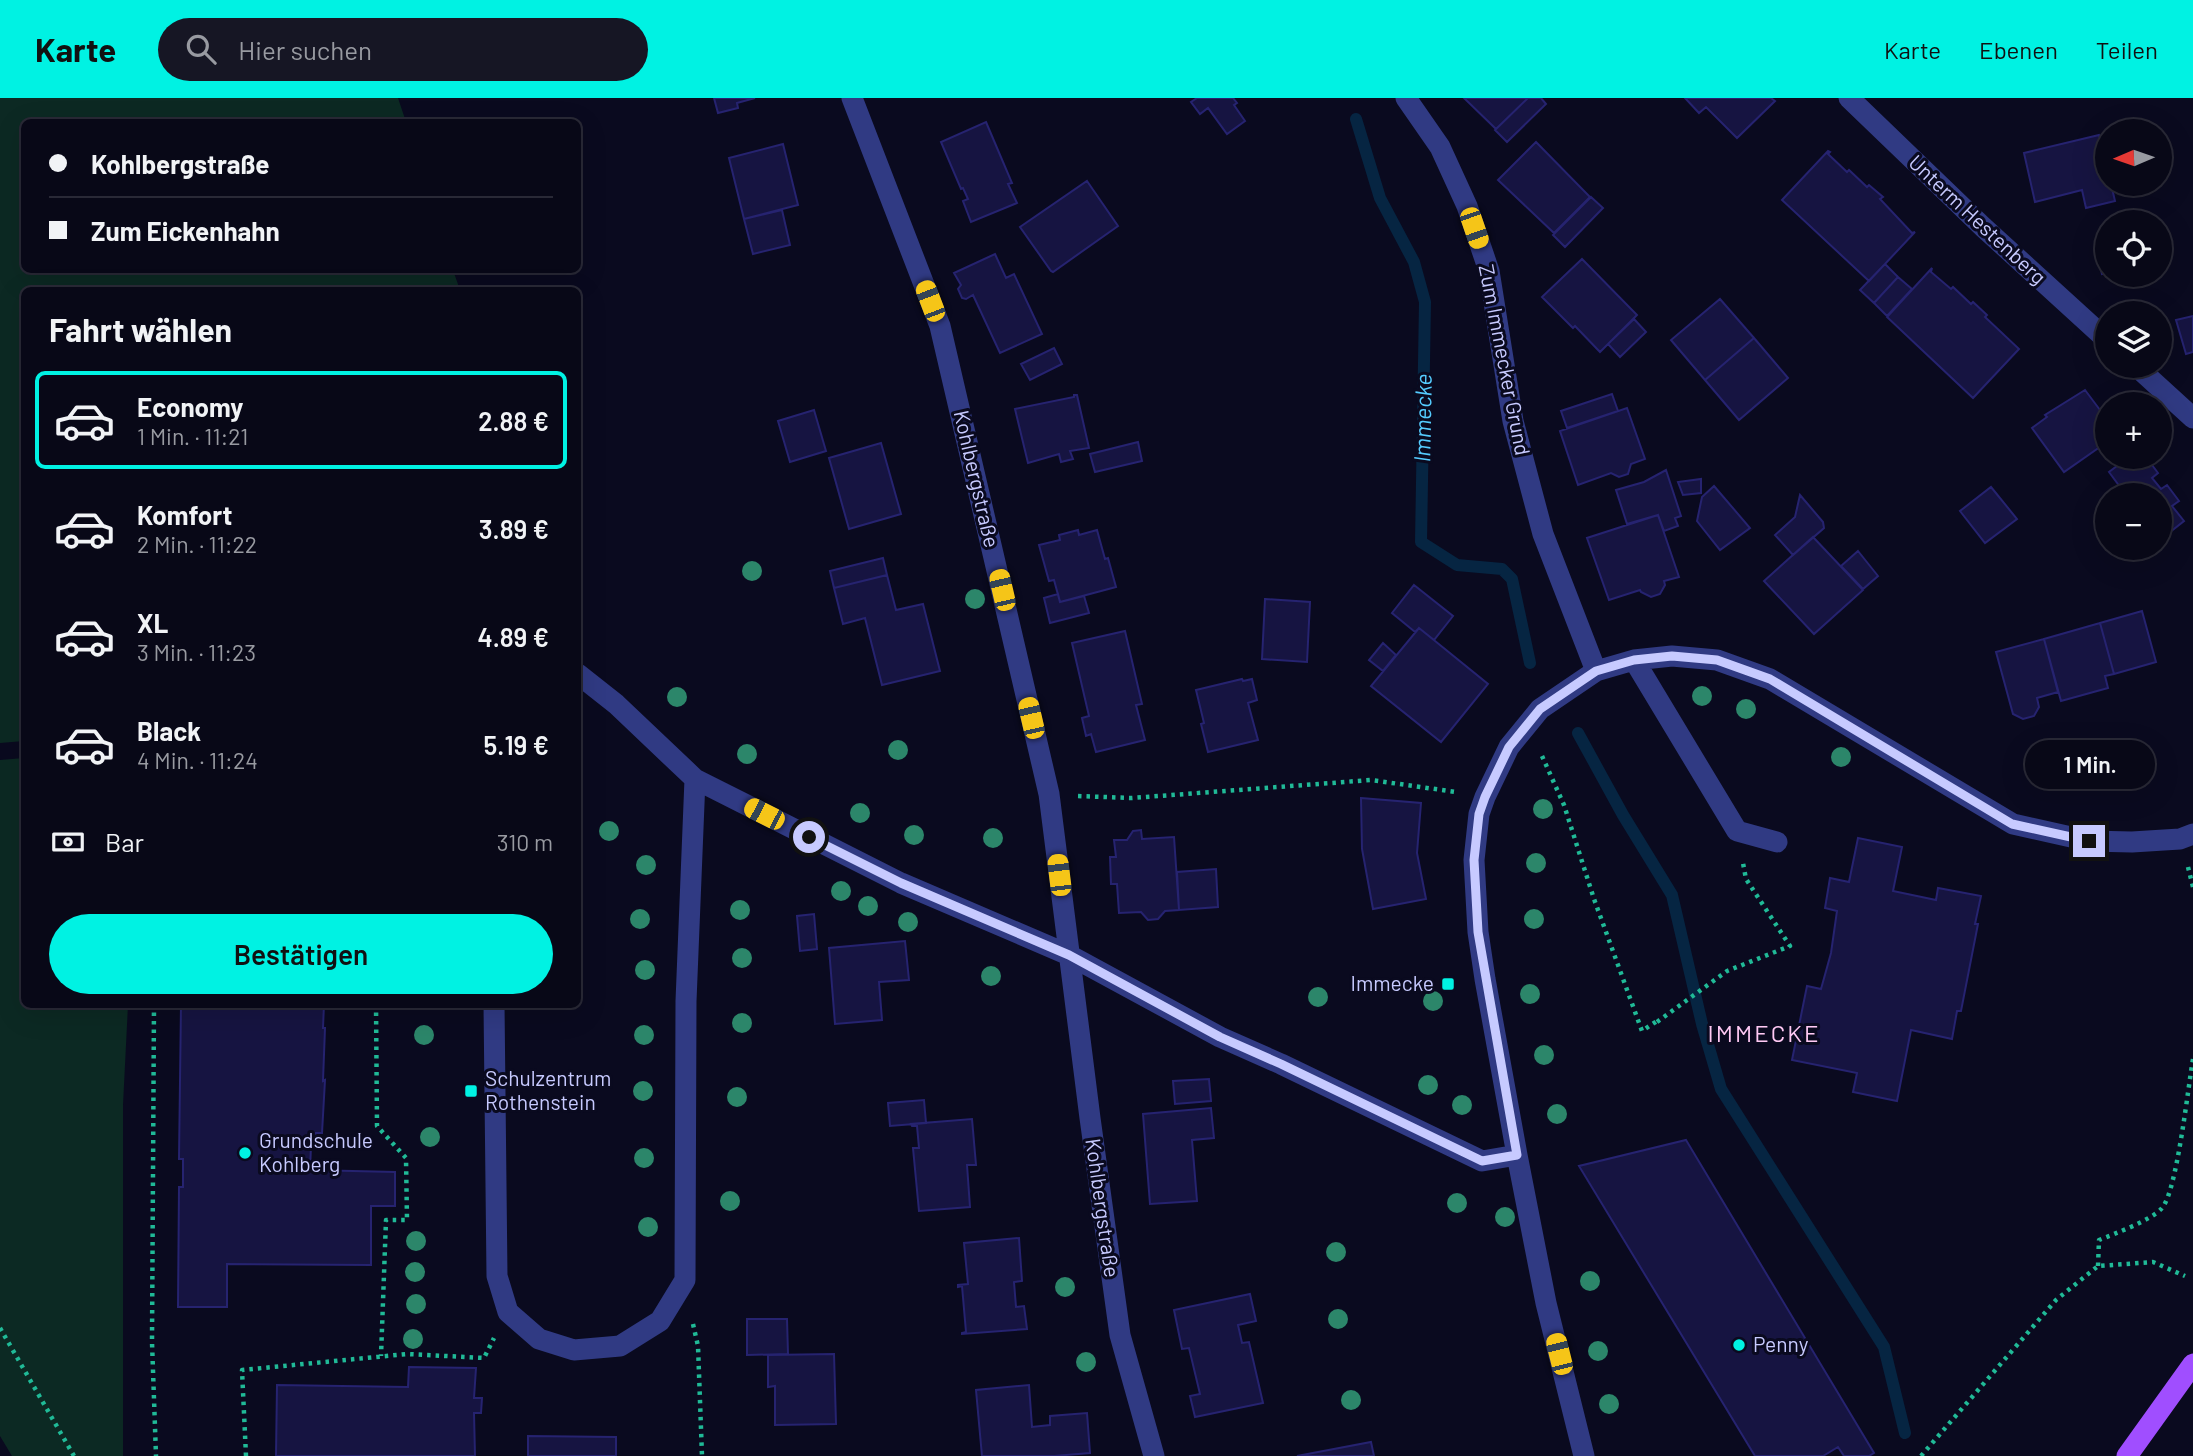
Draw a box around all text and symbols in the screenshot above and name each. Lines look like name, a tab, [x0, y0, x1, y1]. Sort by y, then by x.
search box	[158, 18, 648, 81]
text: Karte	[35, 29, 116, 69]
icon: search	[182, 30, 220, 68]
text: Hier suchen	[238, 34, 372, 65]
text: Karte	[1884, 35, 1941, 64]
text: Ebenen	[1979, 35, 2058, 64]
text: Teilen	[2096, 35, 2158, 64]
north arrow	[2095, 119, 2172, 196]
map controls	[2095, 119, 2172, 560]
text: Kohlbergstraße	[91, 148, 270, 179]
street label: Unterm Hestenberg	[1904, 149, 2052, 289]
car	[1458, 205, 1491, 251]
button: locate	[2095, 210, 2172, 287]
text: Zum Eickenhahn	[91, 215, 280, 246]
street label: Zum Immecker Grund	[1475, 262, 1536, 457]
car	[913, 278, 948, 324]
button: layers	[2095, 301, 2172, 378]
text: Fahrt wählen	[49, 310, 232, 348]
water label: Immecke	[1407, 373, 1437, 463]
icon: car	[53, 389, 116, 452]
text: Economy	[137, 391, 243, 422]
button: +	[2095, 392, 2172, 469]
text: 2.88 €	[478, 405, 549, 436]
street label: Kohlbergstraße	[950, 408, 1005, 550]
text: 1 Min. · 11:21	[137, 422, 248, 450]
button: −	[2095, 483, 2172, 560]
icon: car	[53, 497, 116, 560]
text: Komfort	[137, 499, 232, 530]
text: 3.89 €	[479, 513, 549, 544]
text: 2 Min. · 11:22	[137, 530, 257, 558]
car	[988, 567, 1017, 613]
icon: car	[53, 605, 116, 668]
text: XL	[137, 607, 168, 638]
text: 4.89 €	[477, 621, 549, 652]
text: 3 Min. · 11:23	[137, 638, 256, 666]
car	[1017, 695, 1046, 741]
icon: car	[53, 713, 116, 776]
text: Black	[137, 715, 201, 746]
text: 5.19 €	[484, 729, 549, 760]
callout: 1 Min.	[2024, 740, 2154, 788]
text: 4 Min. · 11:24	[137, 746, 258, 774]
text: 1 Min.	[2063, 750, 2117, 778]
car	[741, 795, 788, 833]
route start	[793, 821, 825, 853]
icon: cash	[49, 823, 87, 861]
route end	[2073, 825, 2105, 857]
text: Bar	[105, 826, 144, 857]
text: 310 m	[497, 828, 553, 856]
car	[1047, 853, 1072, 897]
button: Bestätigen	[49, 914, 553, 994]
place label: Immecke	[1351, 970, 1434, 995]
marker: Immecke	[1440, 976, 1456, 992]
district label: IMMECKE	[1708, 1018, 1820, 1047]
place label: Schulzentrum Rothenstein	[485, 1065, 611, 1114]
marker: Schulzentrum Rothenstein	[463, 1083, 479, 1099]
place label: Grundschule Kohlberg	[259, 1127, 373, 1176]
street label: Kohlbergstraße	[1081, 1137, 1126, 1279]
marker: Grundschule Kohlberg	[237, 1145, 253, 1161]
car	[1544, 1331, 1575, 1377]
place label: Penny	[1753, 1331, 1809, 1356]
marker: Penny	[1731, 1337, 1747, 1353]

